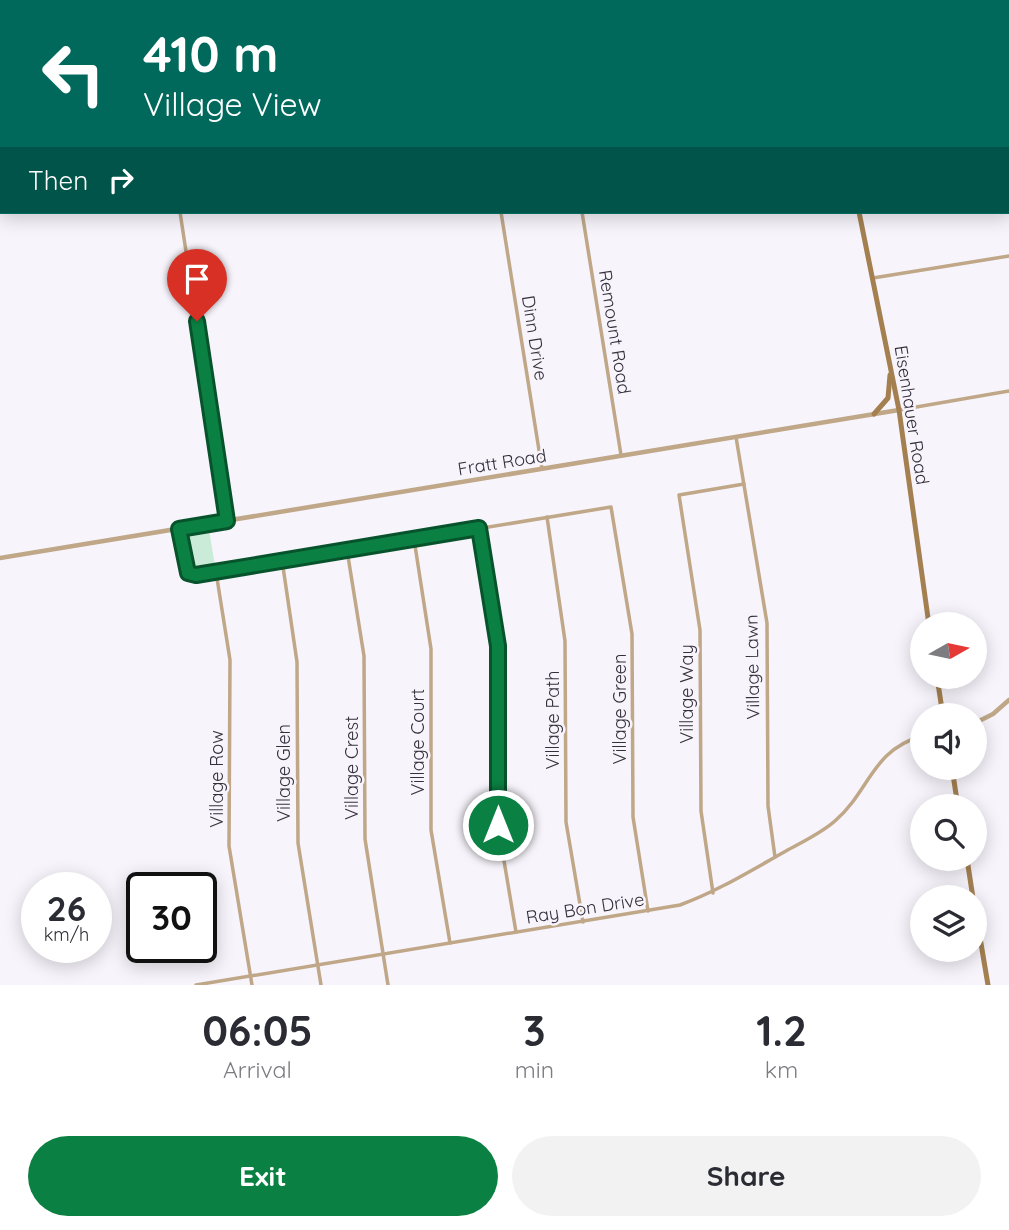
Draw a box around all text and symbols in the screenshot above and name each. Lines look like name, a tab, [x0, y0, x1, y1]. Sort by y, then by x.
text: 410 m	[143, 23, 278, 84]
icon: left	[28, 28, 119, 119]
text: Village View	[143, 84, 322, 124]
icon: right	[102, 161, 140, 199]
text: Then	[28, 164, 88, 197]
pin	[167, 249, 227, 321]
icon: arrive	[178, 260, 216, 298]
street label: Remount Road	[594, 268, 636, 396]
street label: Dinn Drive	[517, 294, 553, 382]
street label: Eisenhauer Road	[890, 344, 934, 486]
street label: Fratt Road	[456, 444, 548, 480]
north arrow	[910, 612, 987, 690]
map controls	[910, 612, 987, 962]
street label: Village Lawn	[740, 614, 764, 720]
street label: Village Way	[675, 644, 698, 744]
street label: Village Green	[608, 654, 631, 764]
street label: Village Path	[541, 671, 564, 769]
street label: Village Court	[406, 689, 429, 795]
button: sound	[910, 703, 987, 780]
street label: Village Crest	[340, 716, 363, 820]
street label: Village Glen	[272, 724, 295, 822]
street label: Village Row	[205, 730, 228, 828]
position arrow	[461, 788, 535, 862]
button: search	[910, 794, 987, 871]
speed limit sign: 30	[126, 872, 217, 963]
button: layers	[910, 885, 987, 962]
text: 26	[47, 886, 86, 930]
street label: Ray Bon Drive	[524, 887, 646, 929]
text: km/h	[44, 923, 89, 946]
text: 06:05	[202, 1004, 313, 1057]
text: 3	[523, 1004, 546, 1057]
text: 1.2	[756, 1004, 807, 1057]
text: Arrival	[223, 1055, 292, 1084]
text: min	[515, 1055, 554, 1084]
text: km	[765, 1055, 798, 1084]
button: Exit	[28, 1136, 498, 1216]
button: Share	[512, 1136, 981, 1216]

